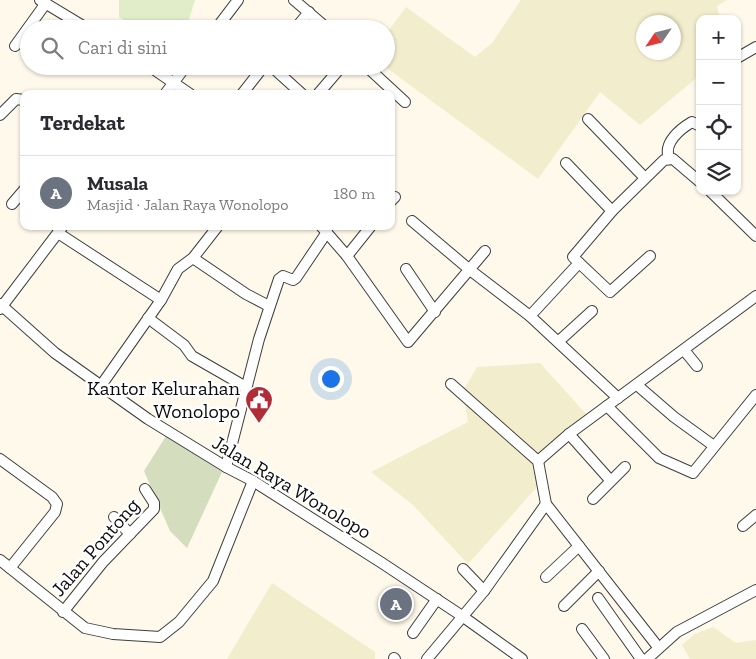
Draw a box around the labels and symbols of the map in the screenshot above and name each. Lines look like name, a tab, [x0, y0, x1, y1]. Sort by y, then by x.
north arrow	[636, 15, 681, 60]
your location	[318, 366, 344, 392]
place label: Kantor Kelurahan Wonolopo	[87, 376, 241, 423]
public building icon: Kantor Kelurahan Wonolopo	[244, 385, 274, 424]
street label: Jalan Raya Wonolopo	[208, 430, 376, 544]
street label: Jalan Pontong	[46, 493, 144, 601]
pin: A	[380, 585, 412, 623]

